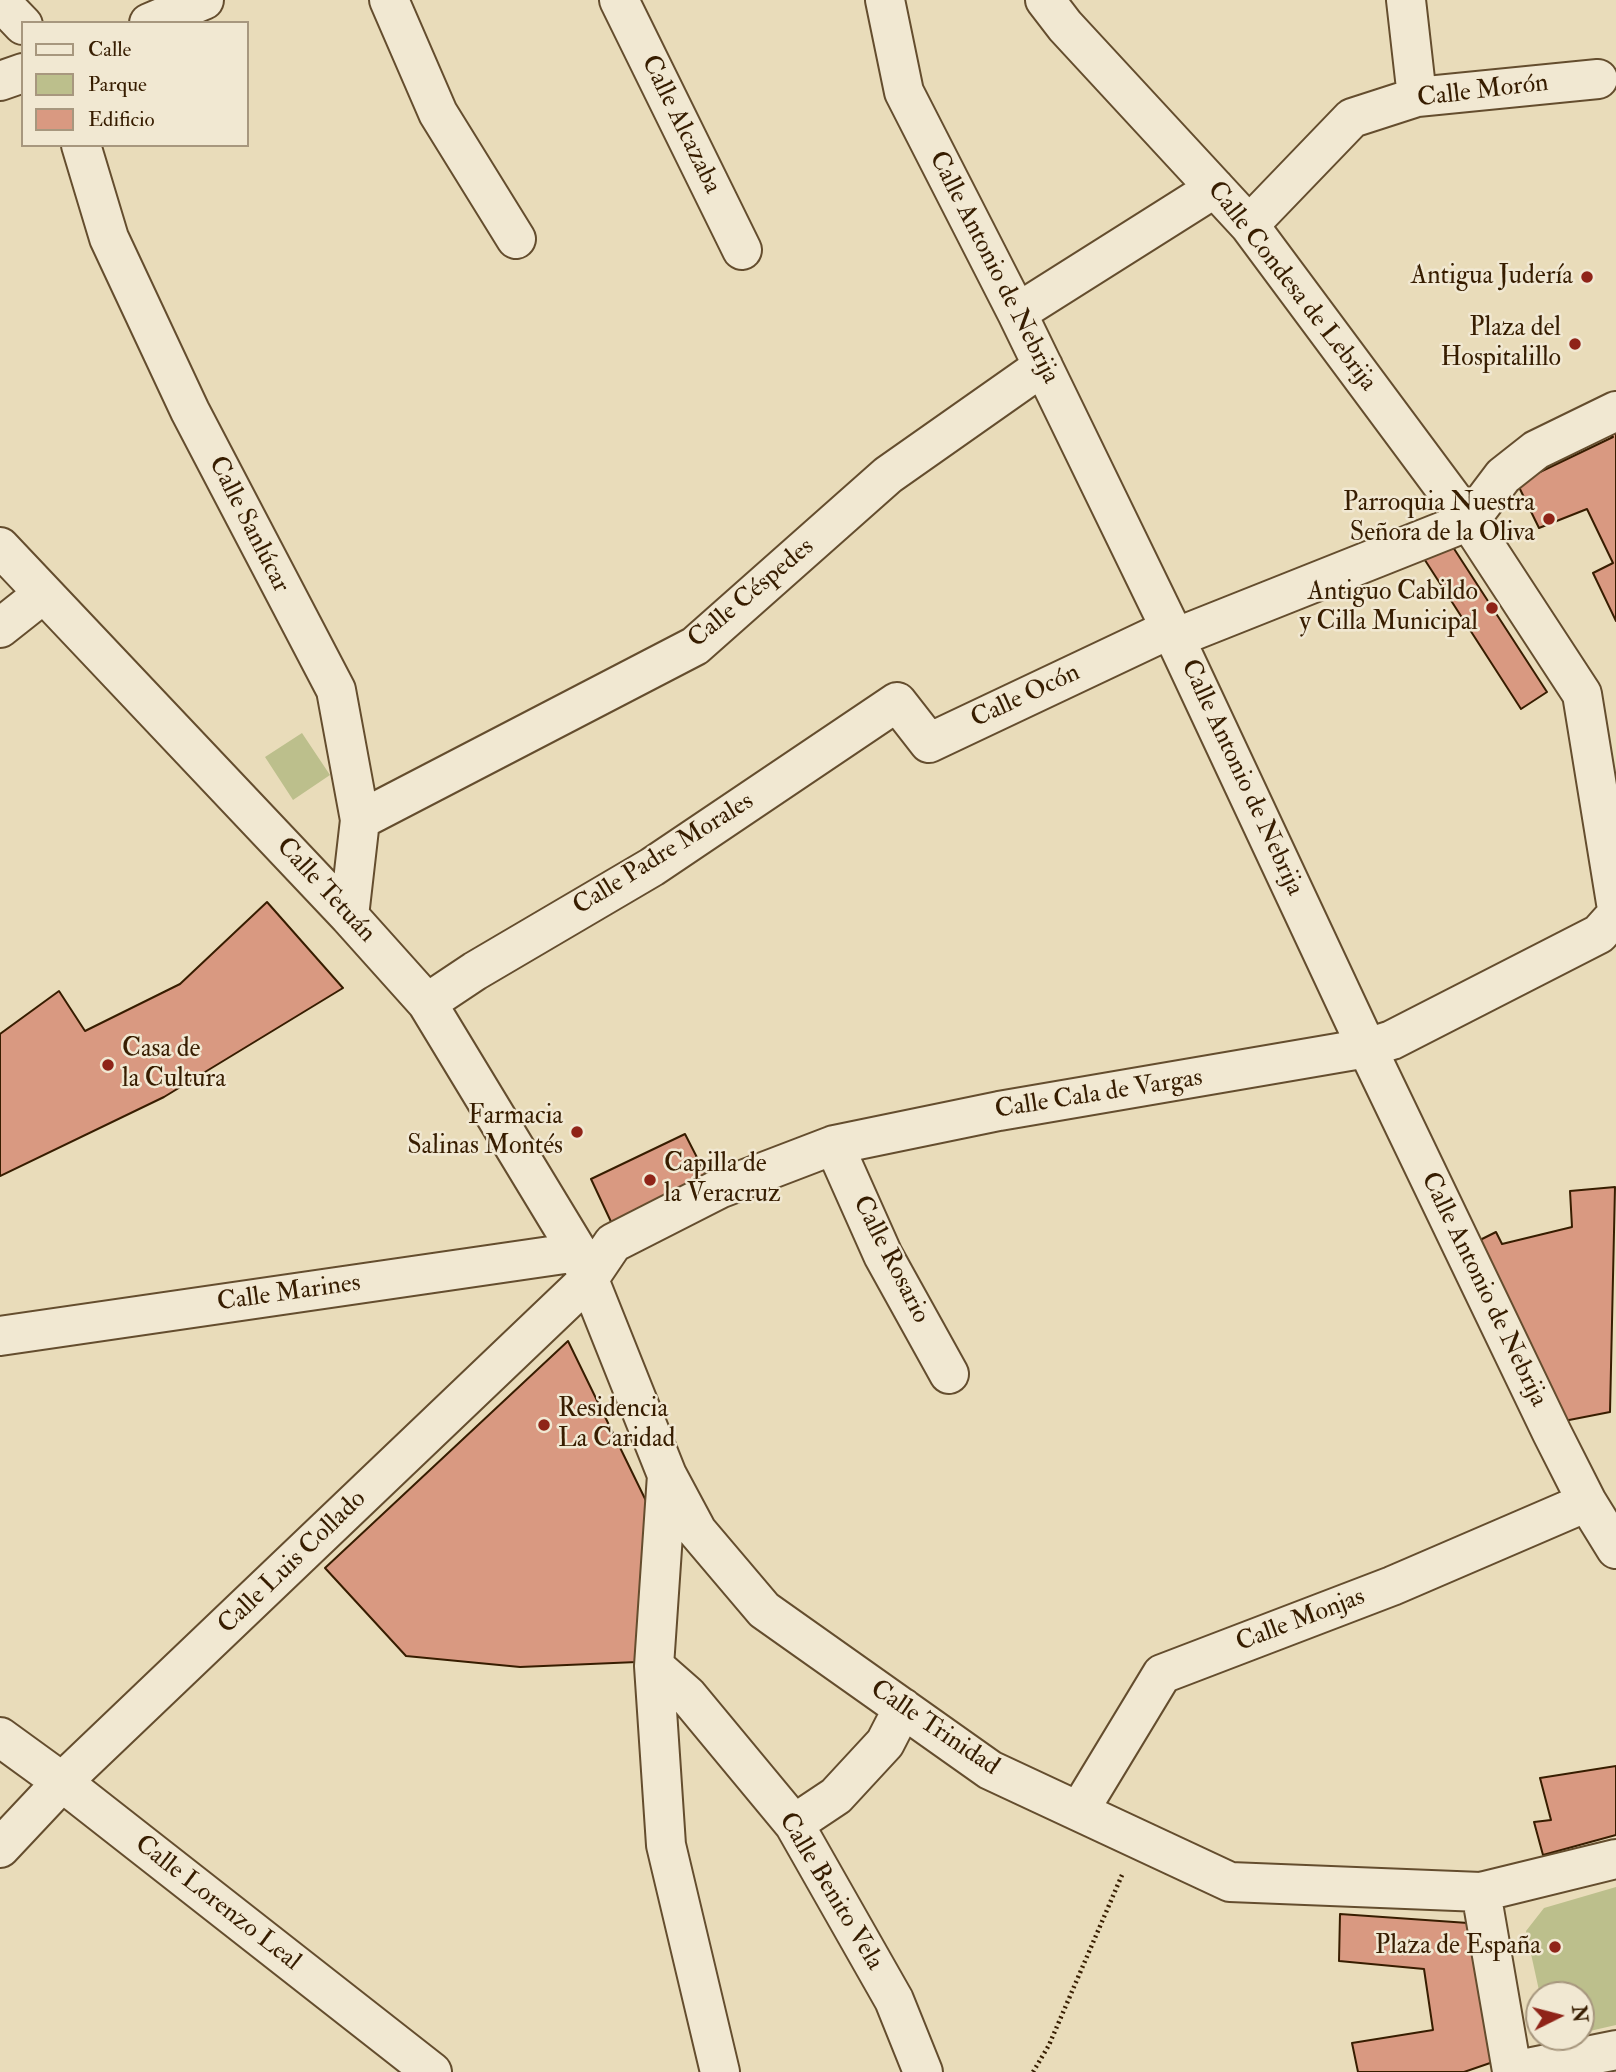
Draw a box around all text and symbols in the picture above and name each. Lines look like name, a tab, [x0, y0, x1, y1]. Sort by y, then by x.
legend	[21, 21, 248, 147]
text: Calle	[88, 36, 131, 63]
street label: Calle Alcazaba	[633, 51, 727, 199]
street label: Calle Morón	[1416, 68, 1550, 116]
text: Parque	[88, 71, 147, 98]
text: Edificio	[88, 106, 155, 133]
street label: Calle Antonio de Nebrija	[921, 147, 1065, 389]
street label: Calle Condesa de Lebrija	[1199, 176, 1383, 398]
place label: Antigua Judería	[1411, 261, 1573, 293]
marker: Antigua Judería	[1579, 269, 1595, 285]
place label: Plaza del Hospitalillo	[1440, 313, 1561, 374]
marker: Plaza del Hospitalillo	[1567, 336, 1583, 352]
street label: Calle Sanlúcar	[200, 452, 296, 598]
place label: Parroquia Nuestra Señora de la Oliva	[1343, 488, 1535, 550]
marker: Parroquia Nuestra Señora de la Oliva	[1541, 511, 1557, 527]
street label: Calle Céspedes	[683, 532, 821, 656]
place label: Antiguo Cabildo y Cilla Municipal	[1300, 577, 1478, 638]
marker: Antiguo Cabildo y Cilla Municipal	[1484, 600, 1500, 616]
street label: Calle Antonio de Nebrija	[1173, 655, 1309, 901]
street label: Calle Ocón	[967, 658, 1085, 736]
street label: Calle Padre Morales	[568, 787, 760, 923]
street label: Calle Tetuán	[269, 832, 381, 950]
place label: Casa de la Cultura	[122, 1034, 226, 1096]
marker: Casa de la Cultura	[100, 1057, 116, 1073]
street label: Calle Cala de Vargas	[993, 1063, 1205, 1127]
place label: Farmacia Salinas Montés	[407, 1101, 563, 1162]
marker: Farmacia Salinas Montés	[569, 1124, 585, 1140]
place label: Capilla de la Veracruz	[664, 1149, 781, 1210]
street label: Calle Antonio de Nebrija	[1413, 1168, 1553, 1412]
marker: Capilla de la Veracruz	[642, 1172, 658, 1188]
street label: Calle Rosario	[845, 1191, 935, 1329]
street label: Calle Marines	[215, 1268, 363, 1320]
place label: Residencia La Caridad	[558, 1394, 675, 1456]
marker: Residencia La Caridad	[536, 1417, 552, 1433]
street label: Calle Luis Collado	[213, 1485, 373, 1641]
street label: Calle Monjas	[1232, 1582, 1370, 1660]
street label: Calle Trinidad	[864, 1674, 1004, 1784]
street label: Calle Benito Vela	[771, 1808, 889, 1976]
street label: Calle Lorenzo Leal	[128, 1829, 306, 1979]
place label: Plaza de España	[1375, 1931, 1541, 1963]
marker: Plaza de España	[1547, 1939, 1563, 1955]
north arrow	[1525, 1981, 1595, 2051]
text: N	[1566, 2004, 1592, 2024]

